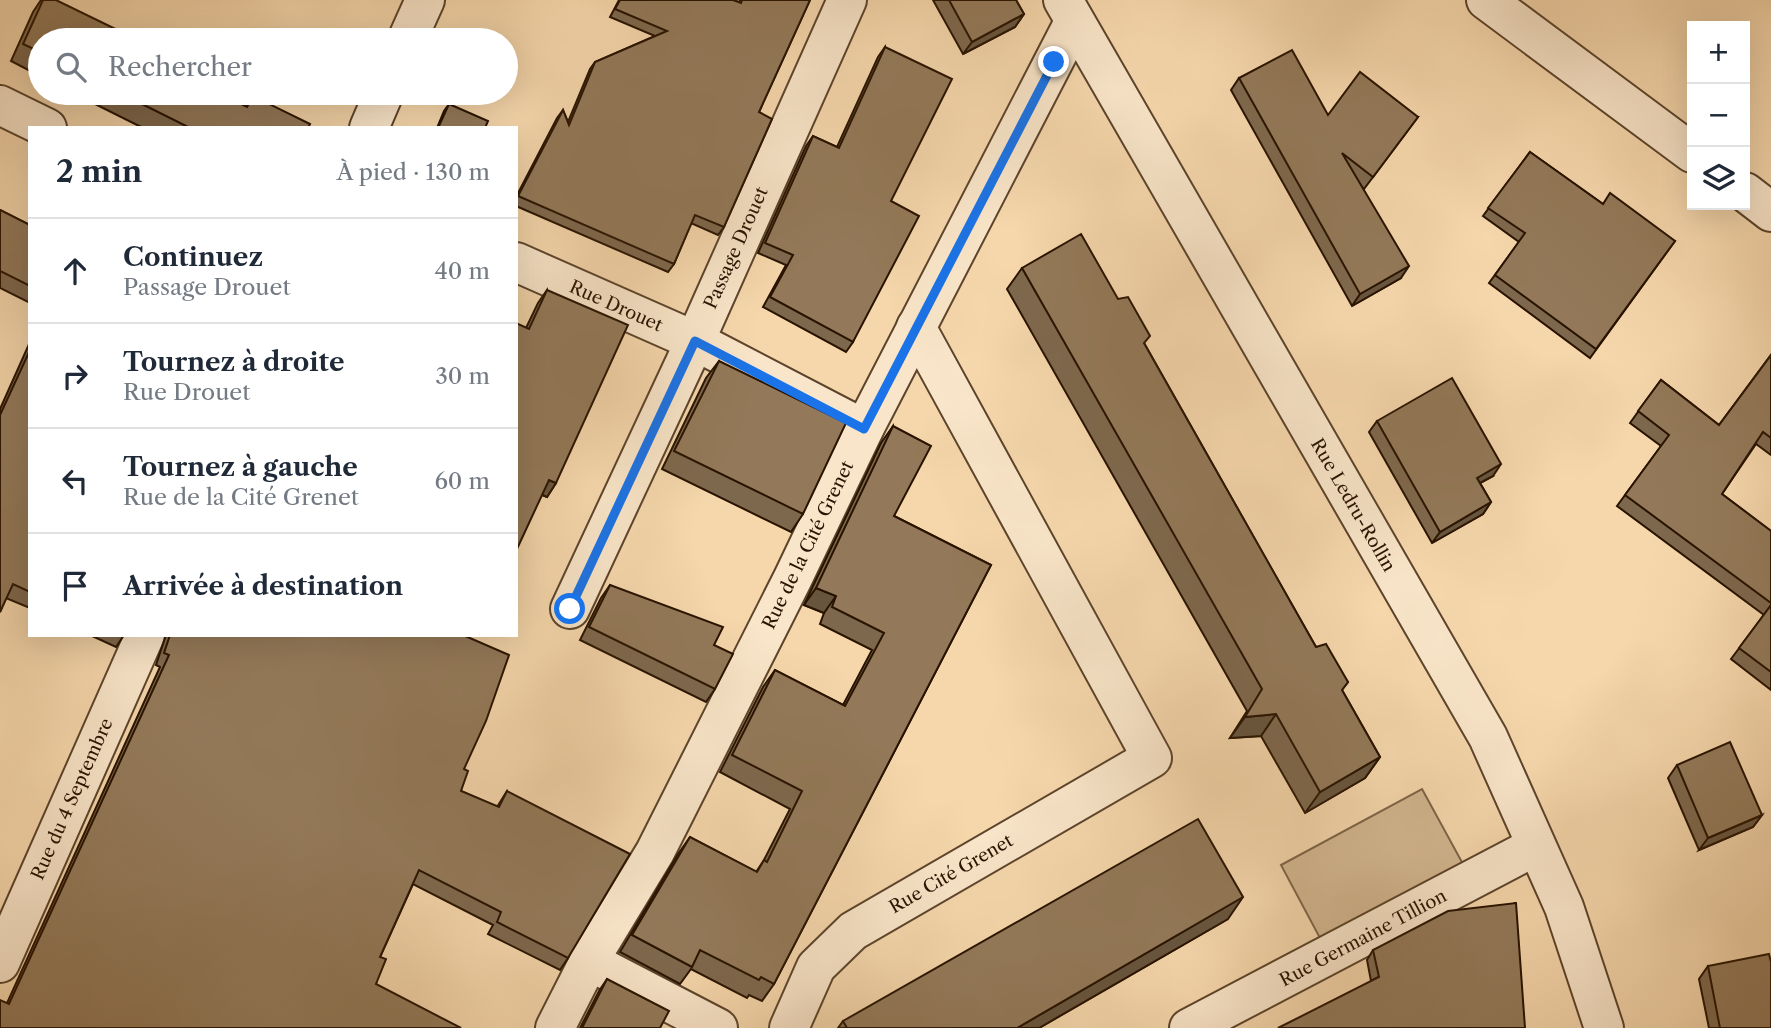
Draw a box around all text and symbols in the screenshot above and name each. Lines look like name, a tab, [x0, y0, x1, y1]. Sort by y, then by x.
map controls	[1687, 21, 1750, 210]
button: +	[1687, 21, 1750, 84]
search box	[28, 28, 518, 105]
route end	[1038, 46, 1069, 77]
icon: search	[52, 48, 90, 86]
text: Rechercher	[108, 51, 252, 83]
button: −	[1687, 84, 1750, 147]
button: layers	[1687, 147, 1750, 210]
text: 2 min	[56, 153, 142, 190]
text: À pied · 130 m	[336, 158, 490, 186]
street label: Passage Drouet	[699, 183, 773, 312]
text: Continuez	[123, 241, 263, 273]
icon: ahead	[56, 252, 94, 290]
text: 40 m	[435, 257, 490, 285]
text: Passage Drouet	[123, 273, 291, 301]
street label: Rue Drouet	[566, 276, 667, 337]
text: Tournez à droite	[123, 346, 345, 378]
icon: right	[56, 357, 94, 395]
text: 30 m	[435, 362, 490, 390]
text: Rue Drouet	[123, 378, 250, 406]
street label: Rue Ledru-Rollin	[1306, 434, 1400, 576]
text: Tournez à gauche	[123, 451, 358, 483]
street label: Rue de la Cité Grenet	[758, 457, 859, 633]
icon: left	[56, 462, 94, 500]
text: 60 m	[434, 467, 490, 495]
text: Rue de la Cité Grenet	[123, 483, 359, 511]
icon: arrive	[56, 567, 94, 605]
text: Arrivée à destination	[123, 570, 403, 602]
route start	[554, 593, 585, 624]
street label: Rue du 4 Septembre	[26, 715, 118, 883]
street label: Rue Cité Grenet	[885, 829, 1017, 918]
street label: Rue Germaine Tillion	[1276, 885, 1450, 991]

